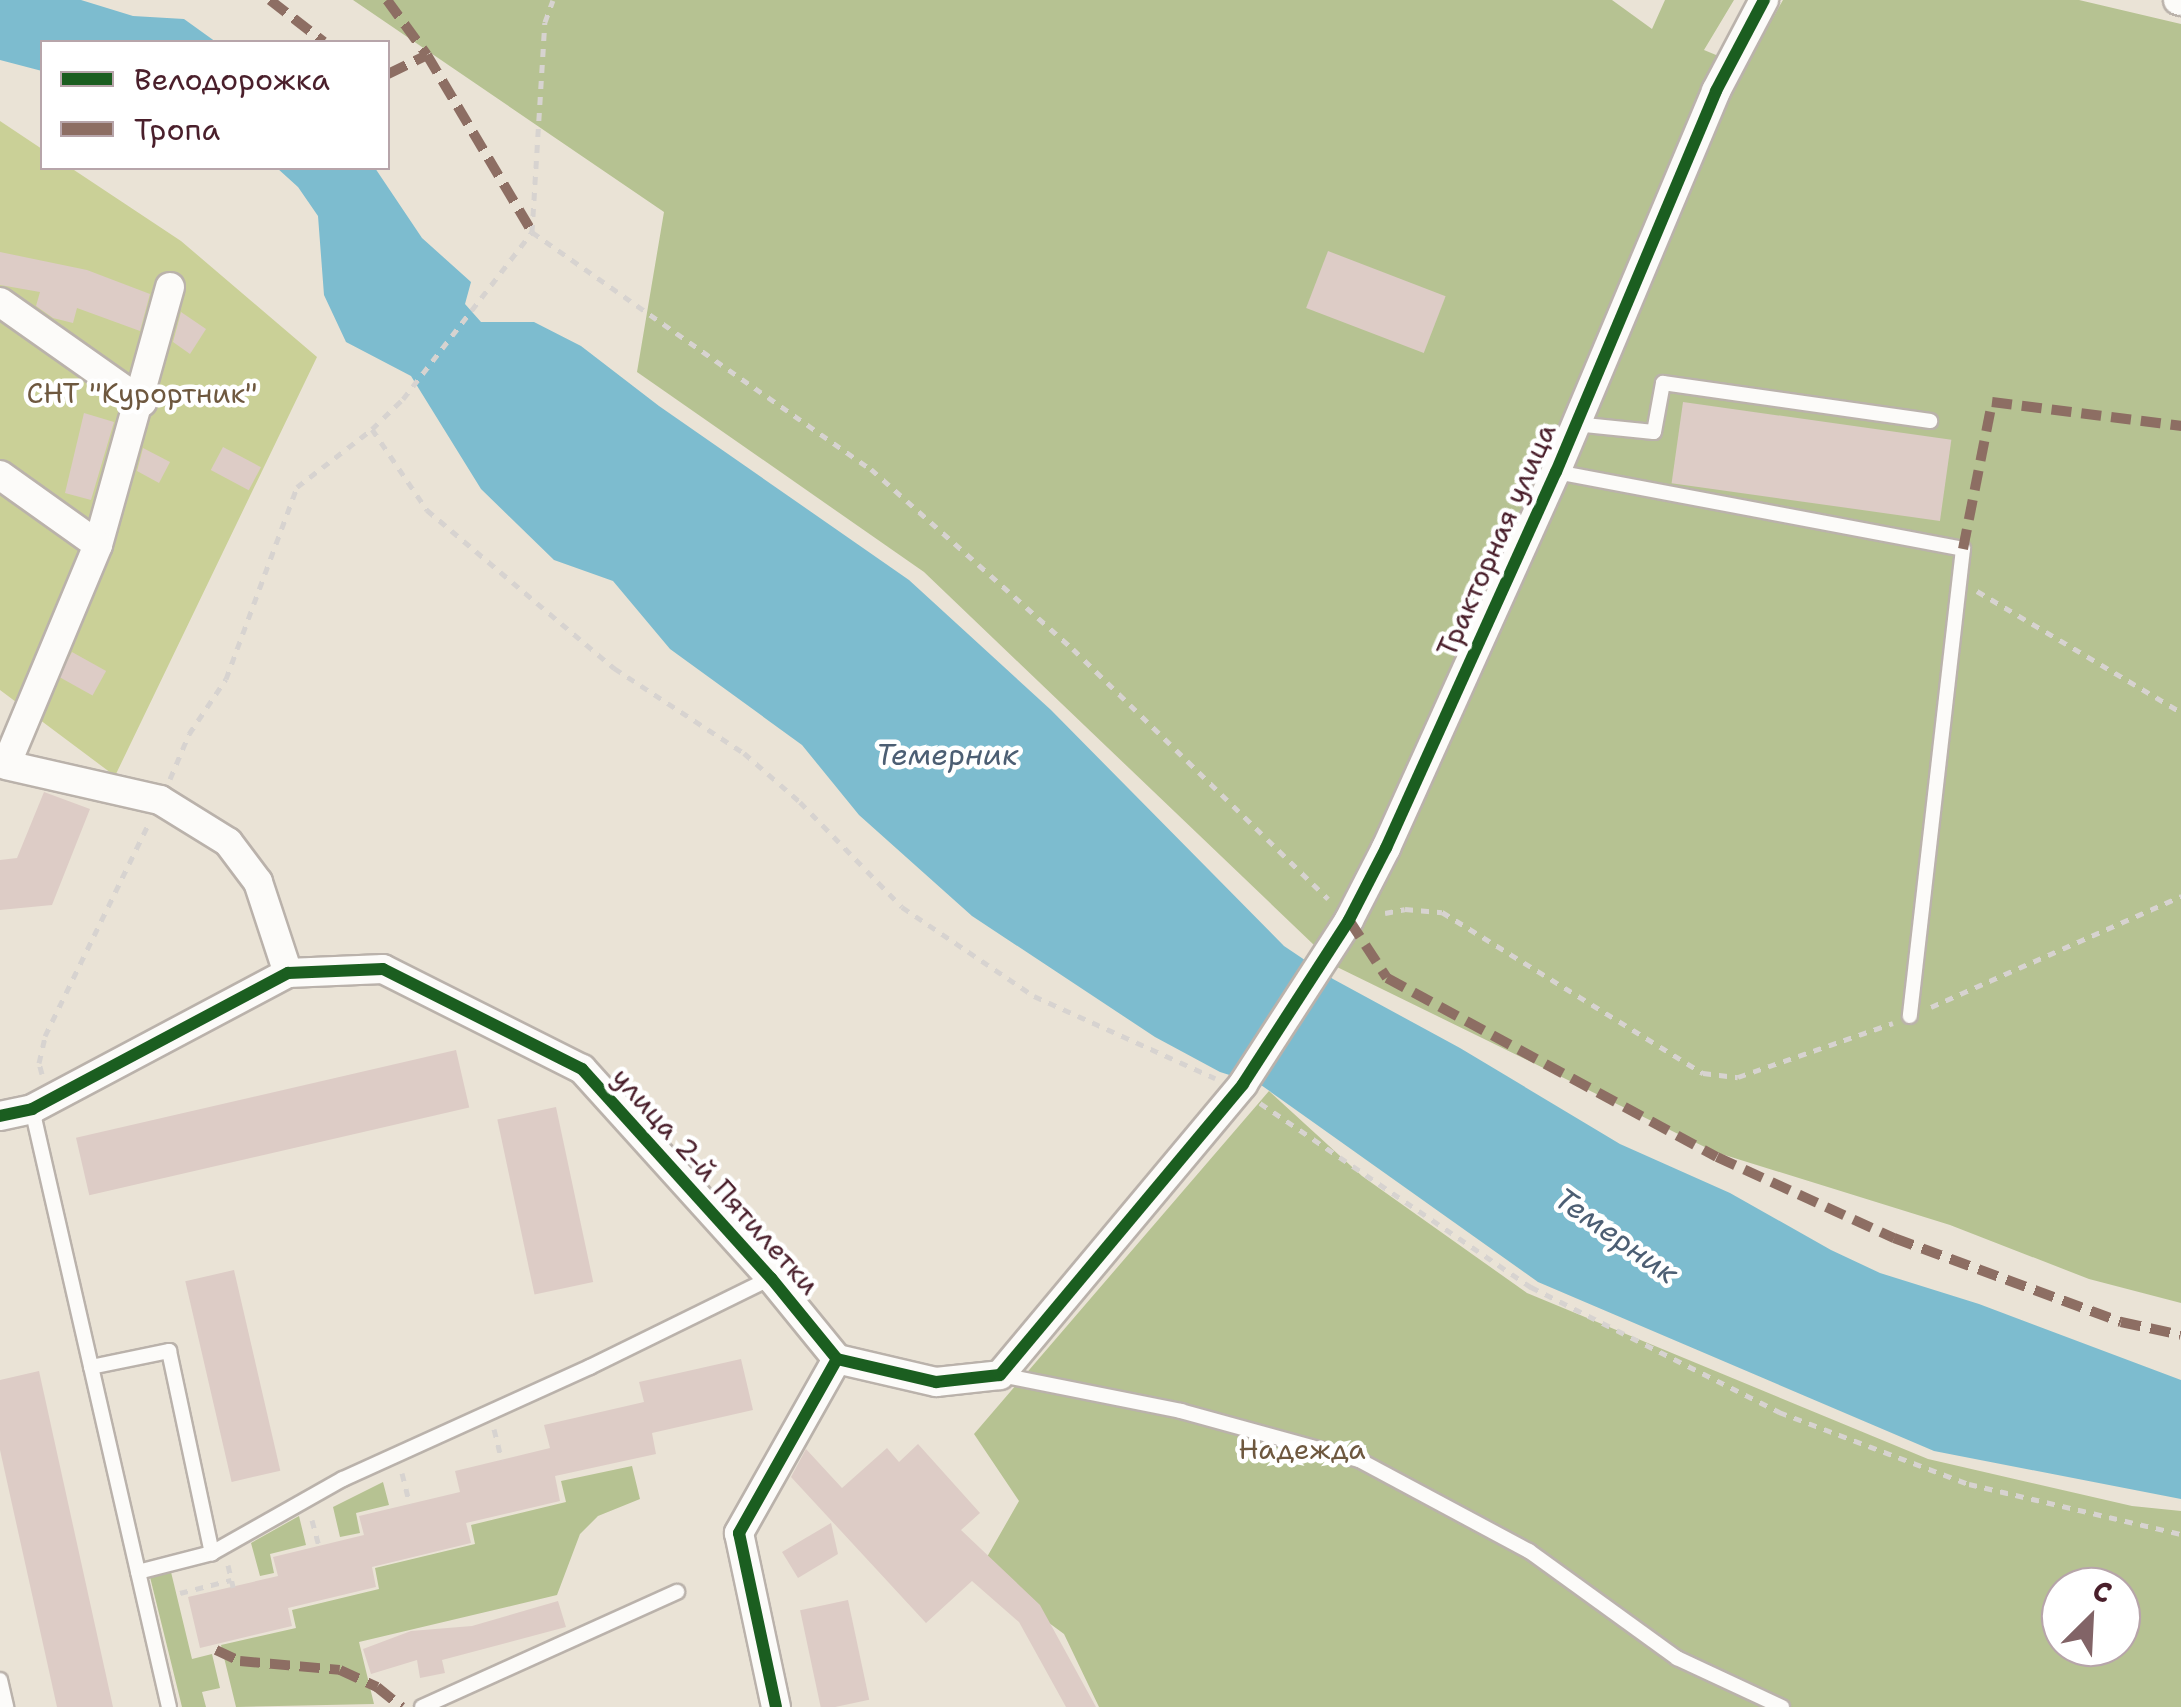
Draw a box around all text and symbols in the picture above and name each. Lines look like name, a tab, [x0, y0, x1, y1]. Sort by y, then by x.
legend	[40, 40, 390, 170]
text: Велодорожка	[134, 59, 330, 100]
text: Тропа	[134, 109, 220, 150]
park label: СНТ "Курортник"	[26, 376, 258, 410]
street label: Тракторная улица	[1429, 418, 1563, 662]
water label: Темерник	[876, 737, 1018, 773]
street label: улица 2-й Пятилетки	[605, 1061, 827, 1301]
water label: Темерник	[1547, 1180, 1685, 1292]
park label: Надежда	[1238, 1432, 1366, 1466]
north arrow	[2041, 1567, 2141, 1667]
text: С	[2087, 1571, 2118, 1612]

